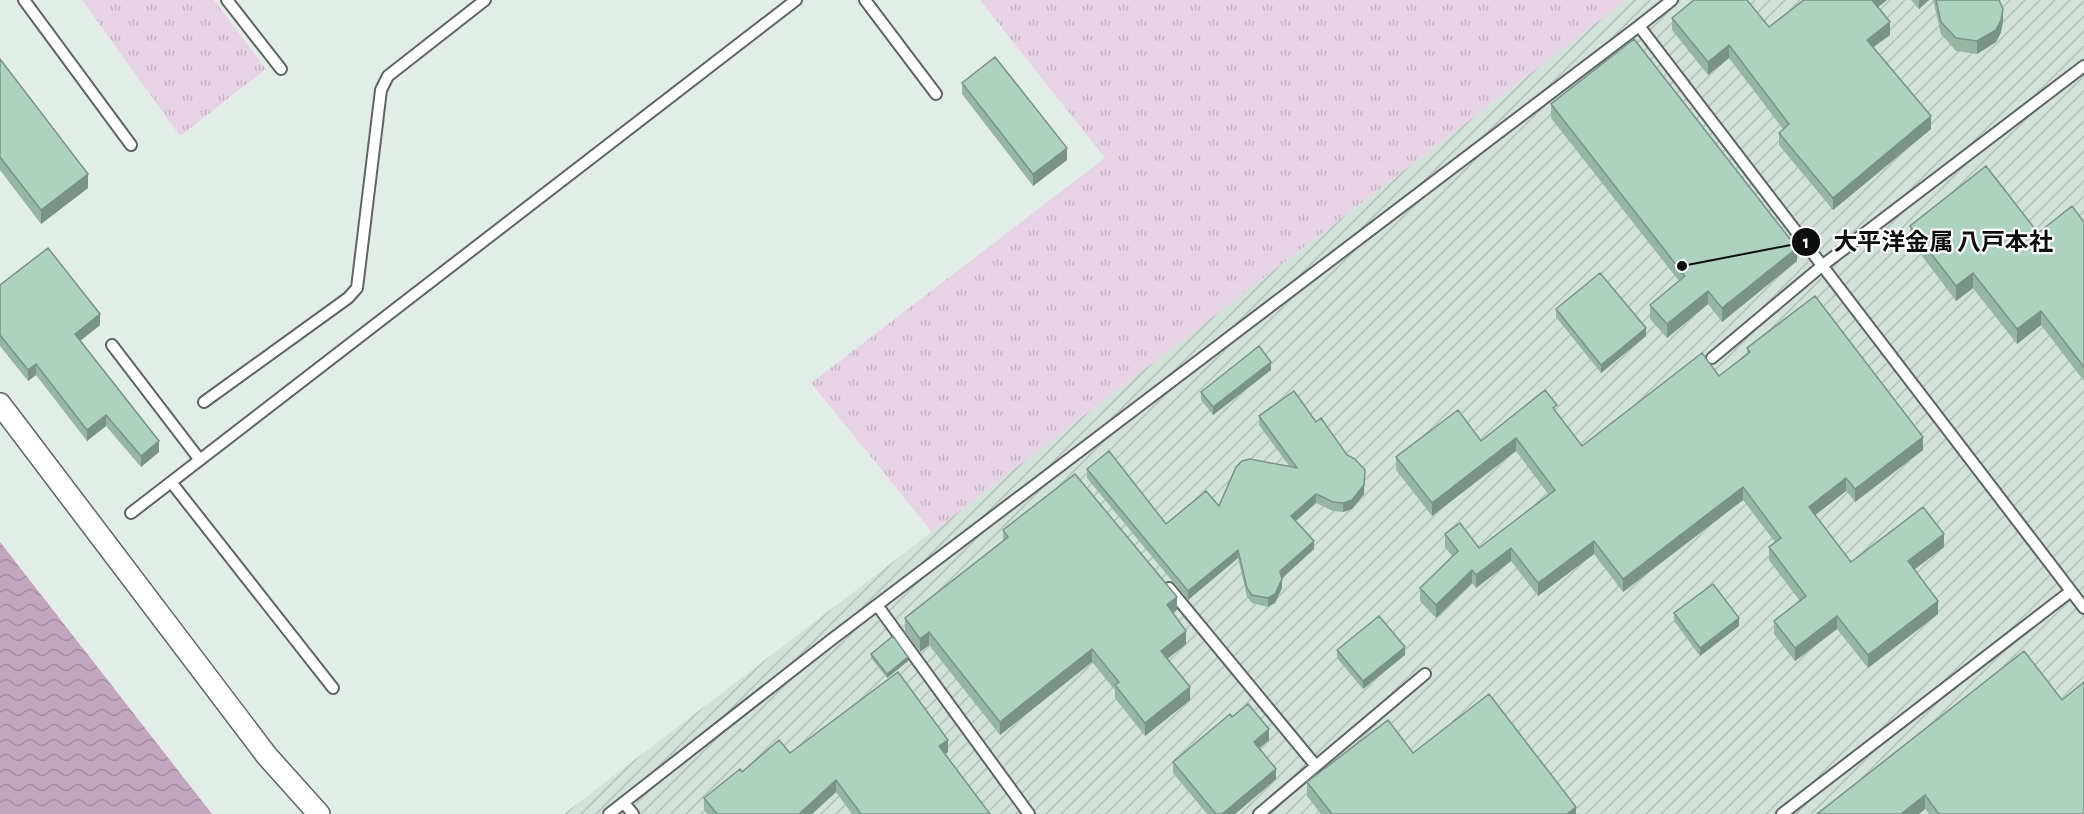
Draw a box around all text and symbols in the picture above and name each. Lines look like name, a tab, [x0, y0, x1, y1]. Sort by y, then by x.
callout: 大平洋金属 八戸本社	[1791, 221, 2065, 263]
text: 大平洋金属 八戸本社	[1833, 229, 2053, 255]
text: 1	[1803, 234, 1809, 252]

